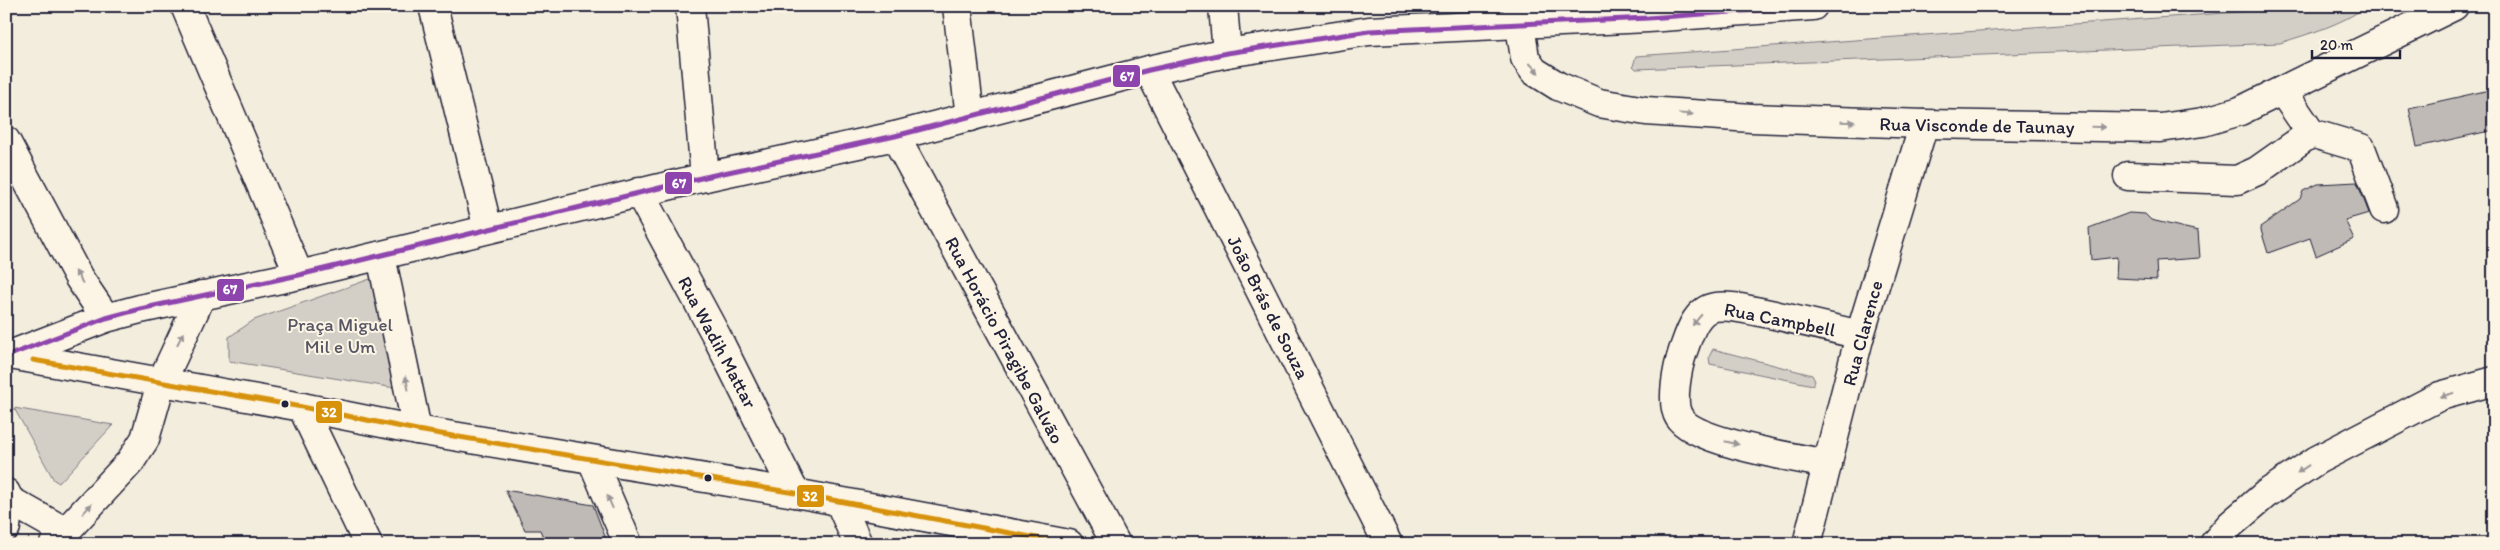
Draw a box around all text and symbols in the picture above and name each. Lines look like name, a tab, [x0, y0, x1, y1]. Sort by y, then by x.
scale bar	[2312, 28, 2400, 60]
text: 20 m	[2320, 36, 2354, 54]
one-way arrow	[1528, 62, 1540, 74]
line badge: 67	[1112, 64, 1141, 88]
text: 67	[1120, 68, 1134, 85]
one-way arrow	[1678, 110, 1694, 118]
street label: Rua Visconde de Taunay	[1879, 112, 2075, 139]
one-way arrow	[1841, 118, 1857, 126]
one-way arrow	[2090, 123, 2106, 131]
line badge: 67	[664, 171, 693, 195]
text: 67	[672, 175, 686, 192]
street label: João Brás de Souza	[1222, 232, 1315, 383]
street label: Rua Horácio Piragibe Galvão	[940, 233, 1069, 448]
one-way arrow	[75, 271, 84, 284]
street label: Rua Wadih Mattar	[673, 272, 762, 413]
line badge: 67	[216, 278, 245, 302]
street label: Rua Clarence	[1837, 278, 1888, 388]
text: 67	[223, 281, 237, 298]
street label: Rua Campbell	[1722, 297, 1838, 342]
park label: Praça Miguel Mil e Um	[287, 313, 393, 358]
one-way arrow	[1691, 314, 1703, 326]
one-way arrow	[176, 332, 184, 346]
one-way arrow	[403, 374, 411, 390]
one-way arrow	[2439, 391, 2454, 399]
unlabelled marker	[280, 399, 290, 409]
line badge: 32	[315, 400, 343, 424]
text: 32	[322, 404, 337, 421]
one-way arrow	[1724, 439, 1739, 447]
one-way arrow	[2296, 464, 2310, 474]
unlabelled marker	[703, 473, 713, 483]
line badge: 32	[796, 484, 825, 508]
text: 32	[803, 488, 818, 505]
one-way arrow	[606, 494, 614, 509]
one-way arrow	[82, 502, 93, 515]

